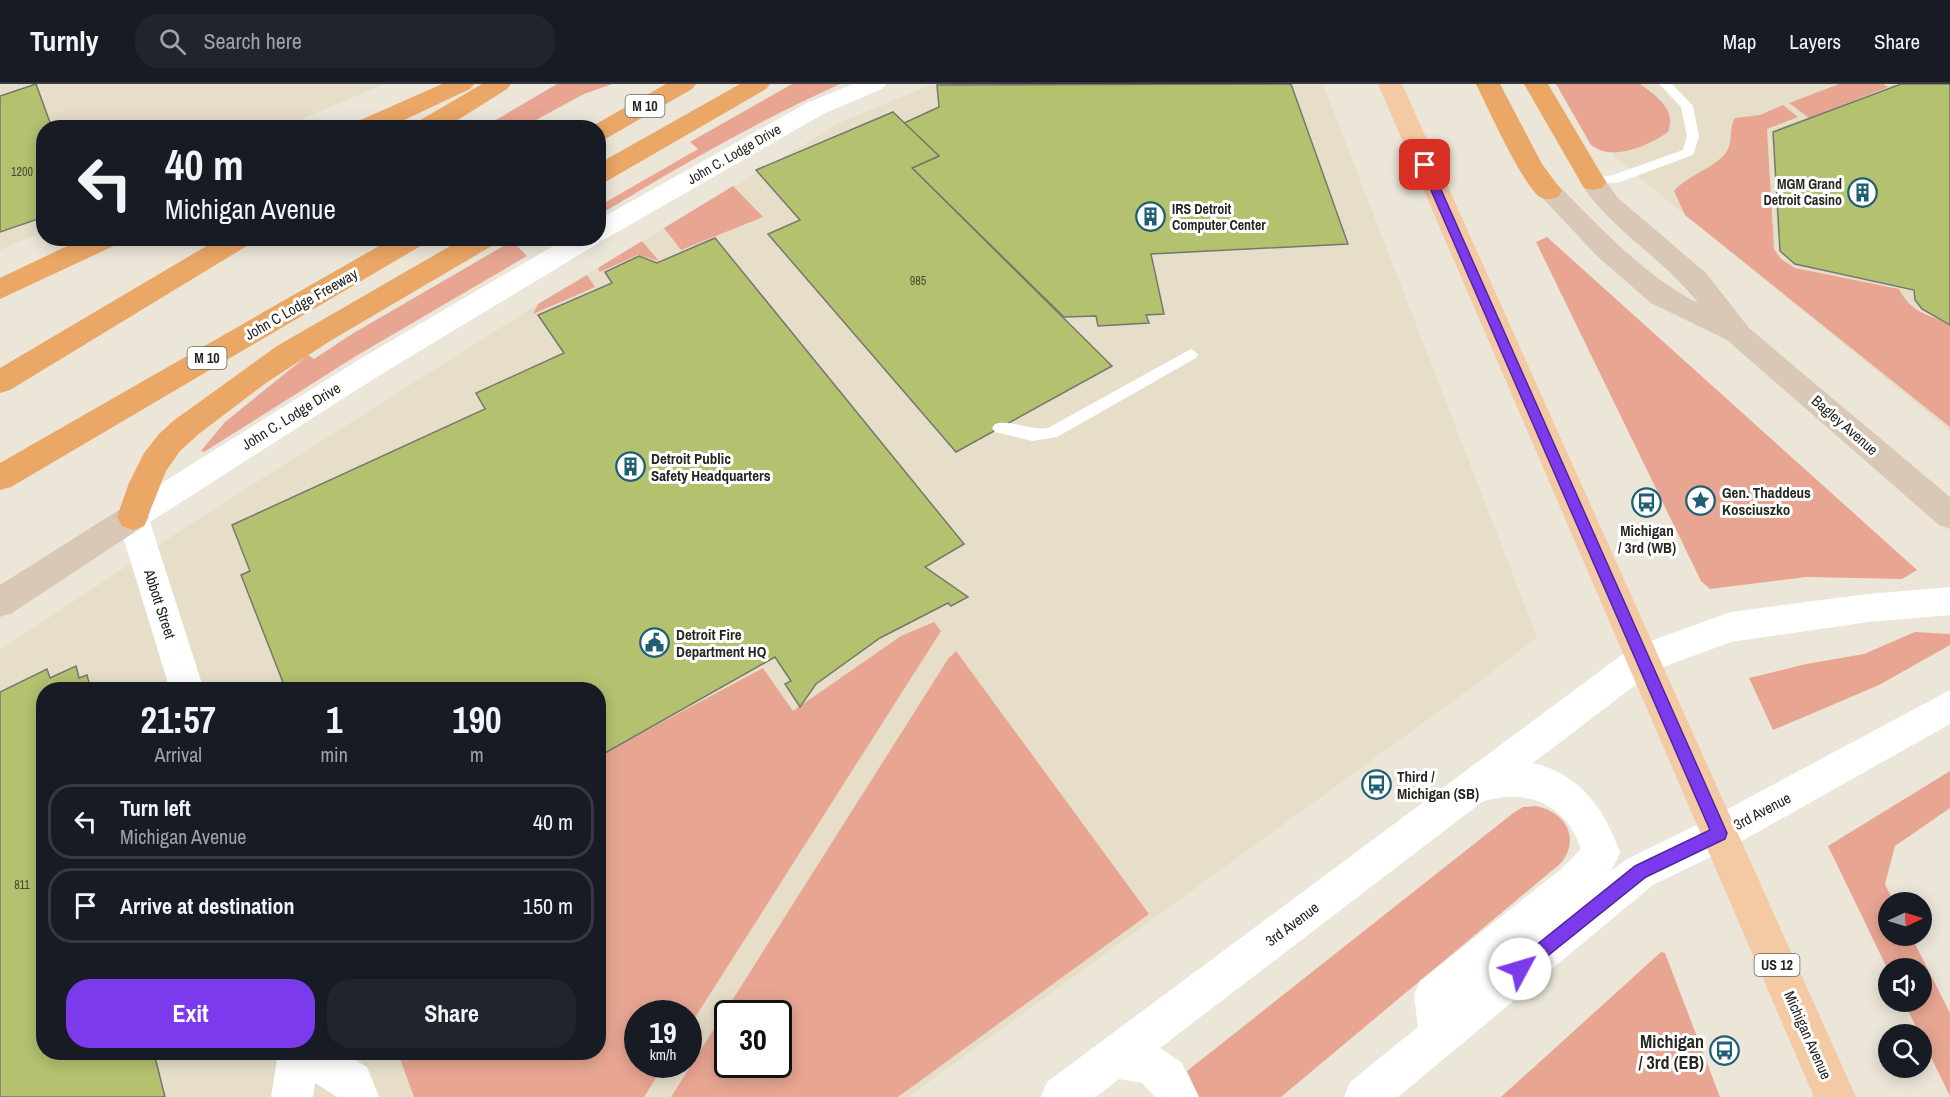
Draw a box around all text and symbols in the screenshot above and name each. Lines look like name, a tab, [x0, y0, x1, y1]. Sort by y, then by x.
search box	[135, 14, 555, 68]
text: Turnly	[30, 22, 99, 60]
icon: search	[156, 25, 189, 58]
text: Search here	[204, 26, 302, 56]
text: Map	[1723, 27, 1756, 56]
text: Layers	[1789, 27, 1841, 56]
text: Share	[1874, 27, 1920, 56]
road number: M 10	[626, 95, 664, 117]
street label: John C. Lodge Drive	[684, 120, 784, 188]
text: 40 m	[165, 137, 244, 193]
pin	[1399, 139, 1450, 190]
icon: left	[66, 144, 144, 222]
icon: arrive	[1408, 148, 1441, 181]
house number: 1200	[11, 164, 33, 180]
place label: MGM Grand Detroit Casino	[1764, 175, 1842, 209]
building icon: MGM Grand Detroit Casino	[1847, 176, 1879, 208]
text: Michigan Avenue	[165, 191, 336, 227]
place label: IRS Detroit Computer Center	[1172, 200, 1266, 234]
building icon: IRS Detroit Computer Center	[1135, 201, 1167, 233]
street label: John C Lodge Freeway	[241, 263, 362, 345]
house number: 985	[910, 273, 927, 289]
road number: M 10	[188, 347, 226, 369]
street label: John C. Lodge Drive	[238, 377, 345, 455]
street label: Bagley Avenue	[1807, 390, 1883, 460]
place label: Detroit Public Safety Headquarters	[651, 448, 771, 486]
building icon: Detroit Public Safety Headquarters	[614, 451, 646, 483]
place label: Gen. Thaddeus Kosciuszko	[1722, 482, 1811, 520]
place icon: Gen. Thaddeus Kosciuszko	[1685, 485, 1717, 517]
bus stop icon: Michigan / 3rd (WB)	[1631, 487, 1663, 519]
place label: Michigan / 3rd (WB)	[1618, 520, 1676, 558]
street label: Abbott Street	[139, 566, 181, 642]
place label: Detroit Fire Department HQ	[676, 624, 767, 662]
public building icon: Detroit Fire Department HQ	[639, 627, 671, 659]
text: 21:57	[140, 696, 216, 744]
text: 1	[326, 696, 342, 744]
text: 190	[452, 696, 502, 744]
text: Arrival	[155, 741, 202, 768]
text: min	[320, 741, 348, 768]
text: m	[470, 741, 484, 768]
place label: Third / Michigan (SB)	[1397, 766, 1479, 804]
bus stop icon: Third / Michigan (SB)	[1360, 769, 1392, 801]
street label: 3rd Avenue	[1730, 787, 1794, 835]
text: Turn left	[120, 793, 191, 823]
icon: left	[69, 805, 102, 838]
text: 40 m	[533, 807, 573, 837]
text: Michigan Avenue	[120, 823, 246, 850]
house number: 811	[14, 877, 30, 893]
icon: arrive	[69, 889, 102, 922]
text: Arrive at destination	[120, 891, 294, 921]
text: 150 m	[523, 891, 573, 921]
north arrow	[1878, 892, 1932, 946]
map controls	[1878, 892, 1932, 1078]
street label: 3rd Avenue	[1261, 897, 1323, 951]
position arrow	[1488, 937, 1552, 1001]
road number: US 12	[1754, 954, 1800, 976]
button: sound	[1878, 958, 1932, 1012]
button: Exit	[66, 979, 315, 1048]
button: Share	[327, 979, 576, 1048]
street label: Michigan Avenue	[1779, 987, 1837, 1083]
speed limit sign: 30	[714, 1000, 792, 1078]
text: 19	[649, 1012, 677, 1052]
button: search	[1878, 1024, 1932, 1078]
place label: Michigan / 3rd (EB)	[1638, 1029, 1704, 1075]
bus stop icon: Michigan / 3rd (EB)	[1709, 1035, 1741, 1067]
text: km/h	[650, 1044, 676, 1065]

